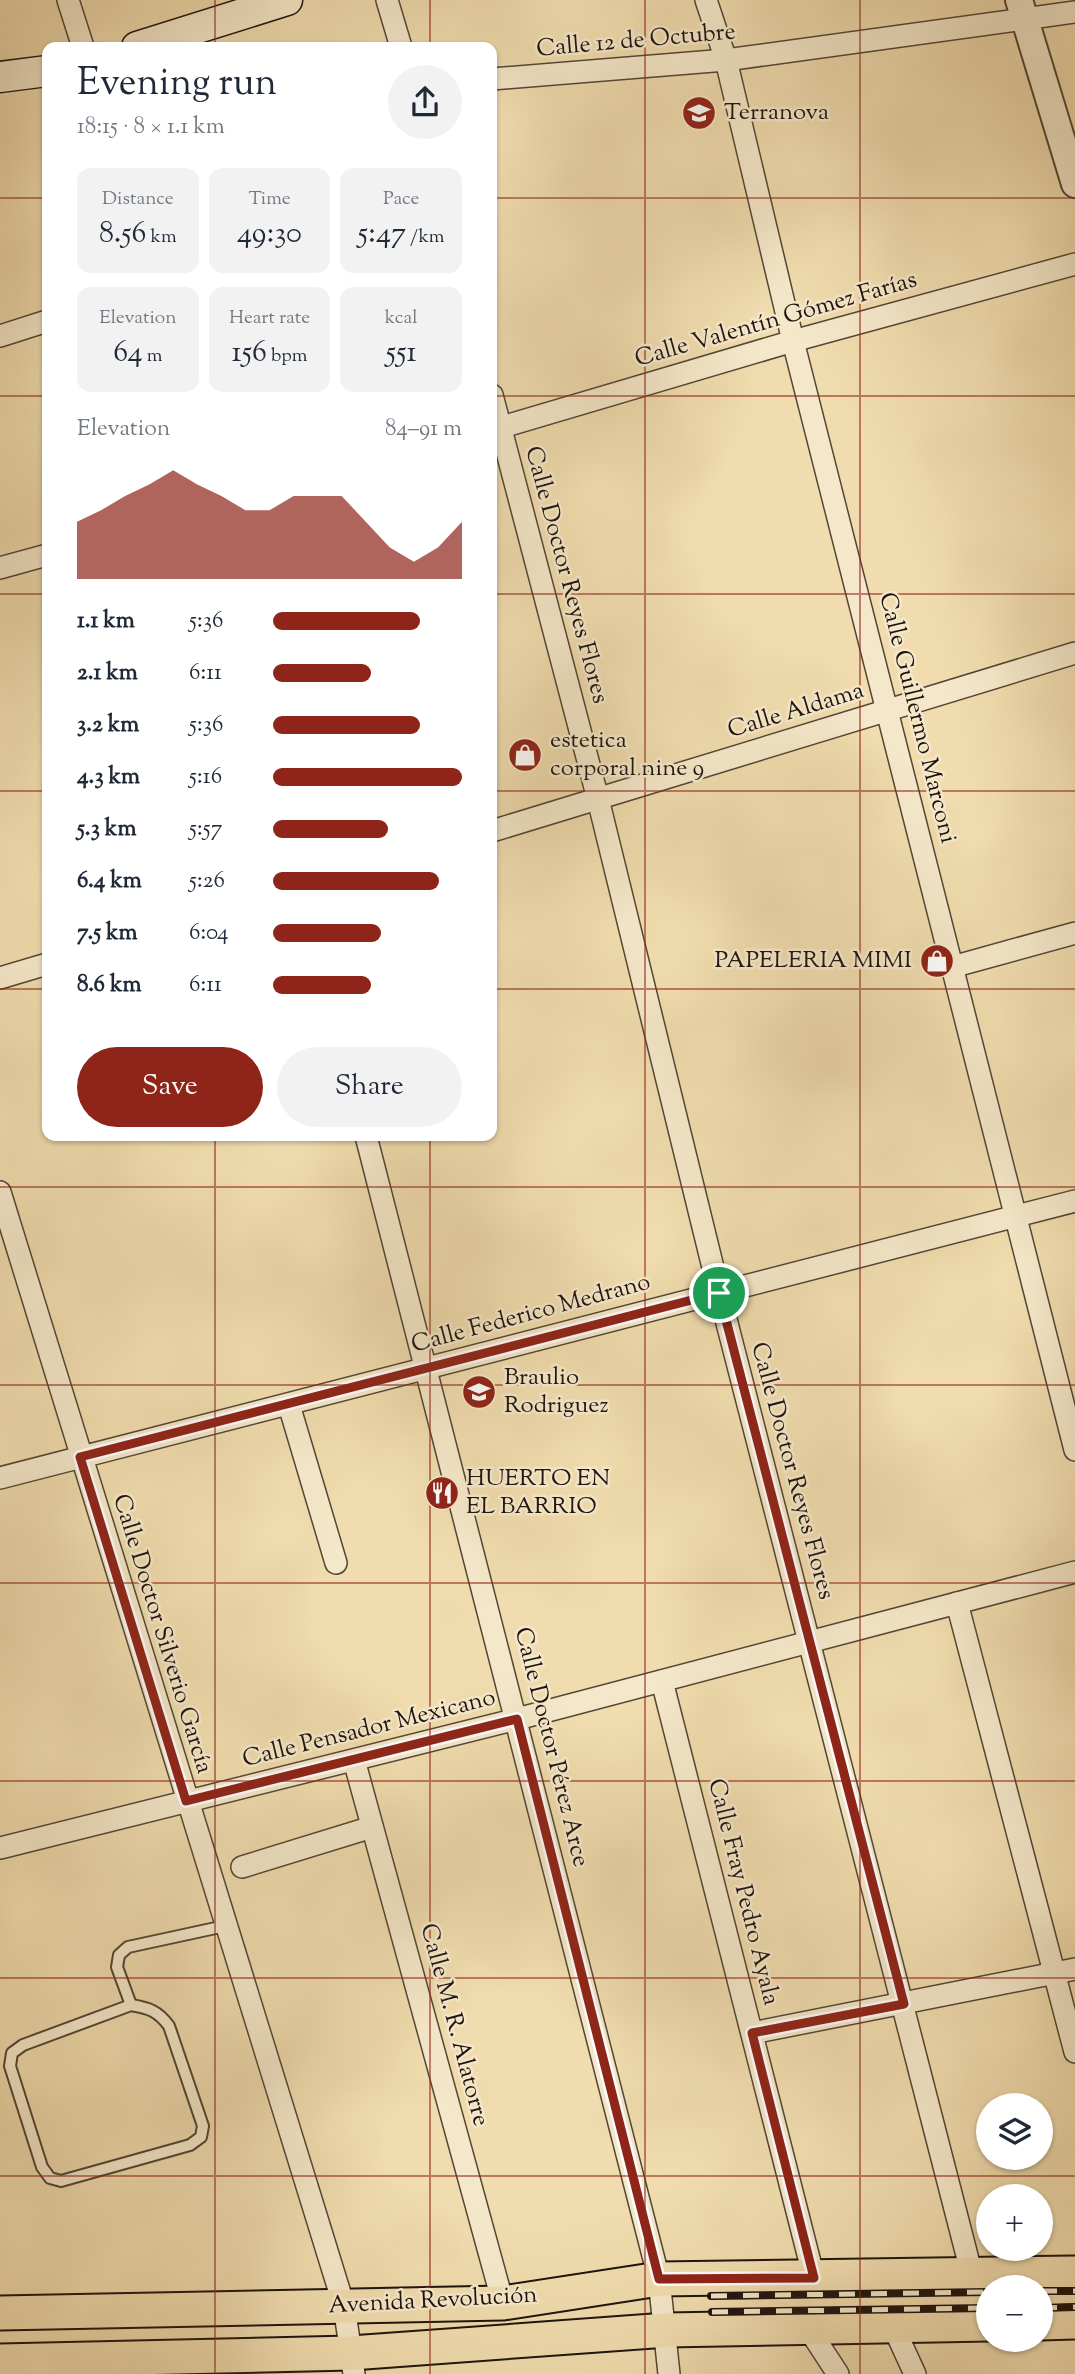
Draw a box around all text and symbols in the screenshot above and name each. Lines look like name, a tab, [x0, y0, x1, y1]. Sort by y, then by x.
street label: Calle 12 de Octubre	[535, 15, 737, 67]
text: Evening run	[77, 58, 277, 112]
button: share	[388, 65, 462, 139]
school or university icon: Terranova	[680, 94, 718, 132]
place label: Terranova	[724, 96, 829, 130]
text: 18:15 · 8 × 1.1 km	[77, 111, 225, 144]
text: Distance	[102, 186, 174, 213]
text: Time	[248, 186, 291, 213]
text: Pace	[383, 186, 419, 213]
text: 8.56	[99, 213, 146, 256]
text: 49:30	[237, 213, 302, 256]
text: 5:47	[358, 213, 406, 256]
text: km	[146, 224, 177, 251]
text: /km	[406, 224, 444, 251]
street label: Calle Valentín Gómez Farías	[631, 263, 921, 377]
text: Elevation	[99, 305, 176, 332]
text: Heart rate	[229, 305, 310, 332]
text: kcal	[385, 305, 417, 332]
text: 64	[113, 332, 143, 375]
text: 156	[232, 332, 267, 375]
text: 551	[386, 332, 417, 375]
text: m	[143, 343, 162, 370]
text: bpm	[267, 343, 307, 370]
text: Elevation	[77, 413, 170, 446]
text: 84–91 m	[385, 413, 462, 446]
street label: Calle Doctor Reyes Flores	[515, 443, 617, 707]
street label: Calle Guillermo Marconi	[869, 589, 965, 847]
text: 1.1 km	[77, 605, 135, 638]
text: 5:36	[189, 605, 223, 638]
text: 2.1 km	[77, 657, 138, 690]
text: 6:11	[189, 657, 222, 690]
street label: Calle Aldama	[724, 674, 868, 748]
text: 3.2 km	[77, 709, 139, 742]
text: 5:36	[189, 709, 223, 742]
place label: estetica corporal nine 9	[550, 724, 704, 786]
shop icon: estetica corporal nine 9	[506, 736, 544, 774]
text: 4.3 km	[77, 761, 140, 794]
text: 5:16	[189, 761, 222, 794]
text: 5.3 km	[77, 813, 136, 846]
text: 5:57	[189, 813, 222, 846]
text: 6.4 km	[77, 865, 142, 898]
text: 5:26	[189, 865, 225, 898]
text: 7.5 km	[77, 917, 138, 950]
text: 6:04	[189, 917, 229, 950]
shop icon: PAPELERIA MIMI	[918, 942, 956, 980]
place label: PAPELERIA MIMI	[715, 944, 912, 978]
text: 8.6 km	[77, 969, 142, 1002]
text: 6:11	[189, 969, 222, 1002]
button: Save	[77, 1047, 263, 1127]
button: Share	[277, 1047, 462, 1127]
pin	[689, 1263, 749, 1323]
street label: Calle Federico Medrano	[408, 1266, 654, 1362]
icon: arrive	[700, 1274, 738, 1312]
street label: Calle Doctor Reyes Flores	[741, 1339, 843, 1603]
place label: Braulio Rodriguez	[504, 1361, 608, 1423]
school or university icon: Braulio Rodriguez	[460, 1373, 498, 1411]
place label: HUERTO EN EL BARRIO	[466, 1462, 610, 1524]
restaurant icon: HUERTO EN EL BARRIO	[423, 1474, 461, 1512]
street label: Calle Doctor Silverio García	[103, 1490, 221, 1778]
street label: Calle Doctor Pérez Arce	[505, 1624, 597, 1870]
street label: Calle Pensador Mexicano	[239, 1681, 499, 1777]
street label: Calle Fray Pedro Ayala	[698, 1775, 788, 2009]
street label: Calle M. R. Alatorre	[411, 1920, 497, 2130]
map controls	[976, 2093, 1053, 2352]
button: layers	[976, 2093, 1053, 2170]
button: +	[976, 2184, 1053, 2261]
button: −	[976, 2275, 1053, 2352]
street label: Avenida Revolución	[328, 2279, 538, 2323]

